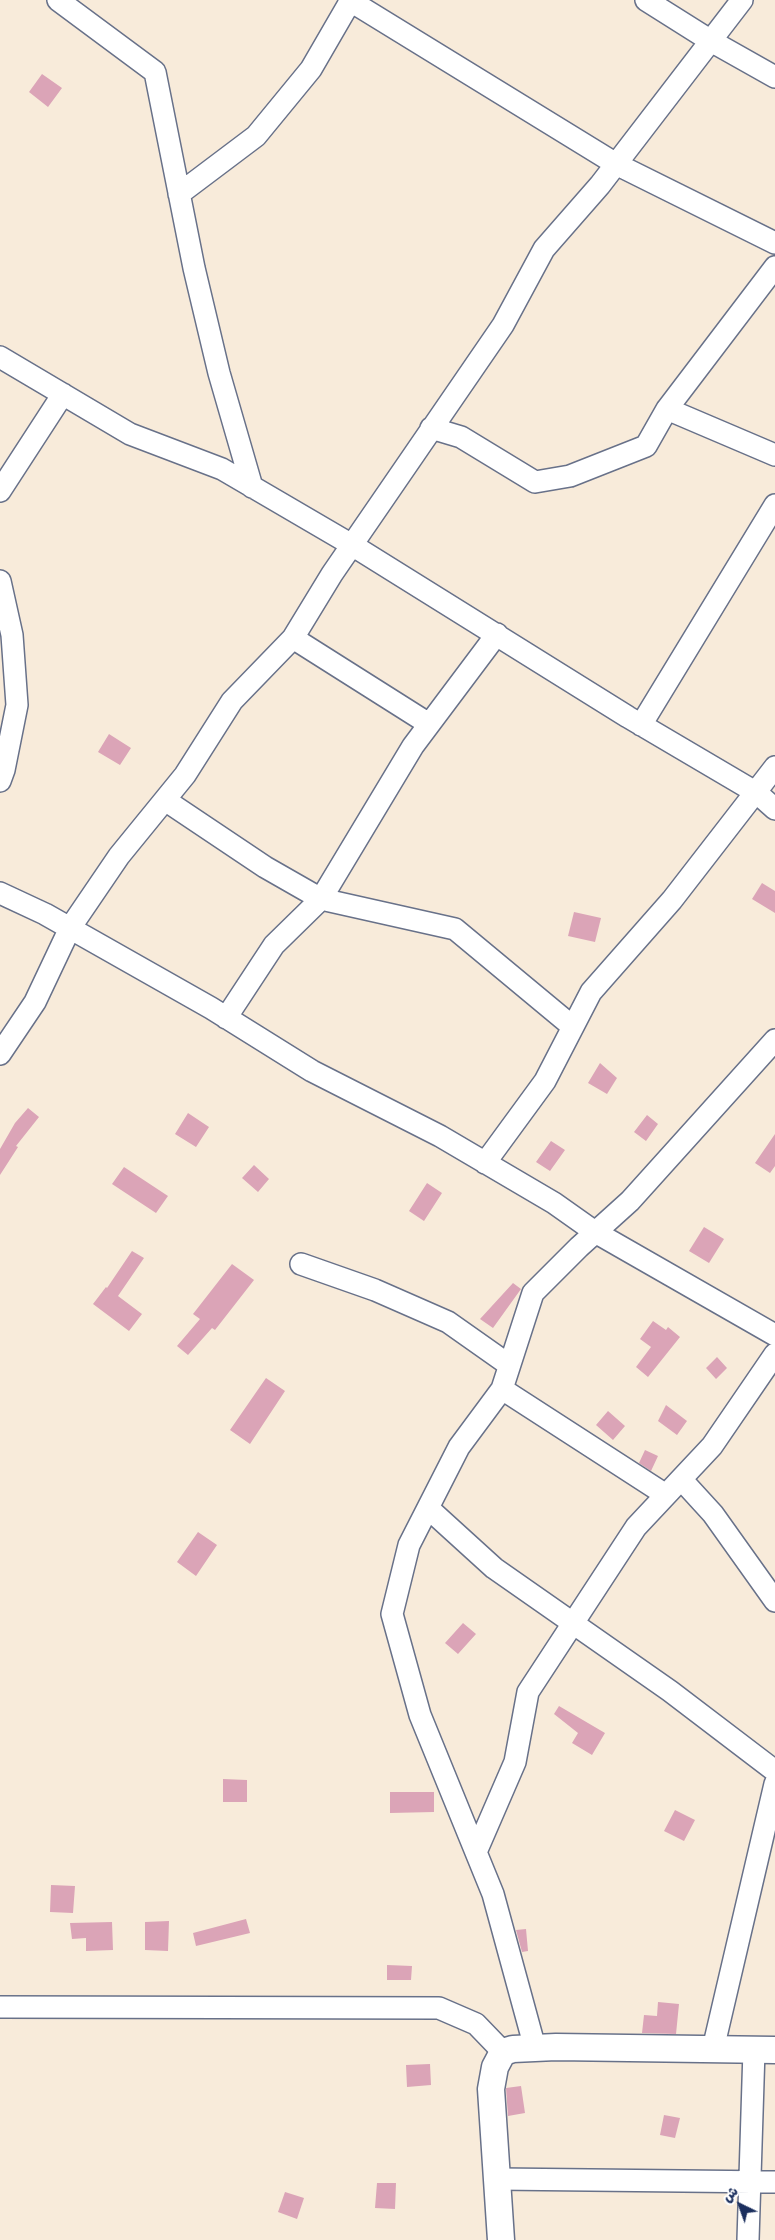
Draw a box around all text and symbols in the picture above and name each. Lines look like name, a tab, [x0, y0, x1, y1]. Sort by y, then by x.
north arrow	[715, 2180, 765, 2230]
text: ش	[717, 2181, 742, 2206]

